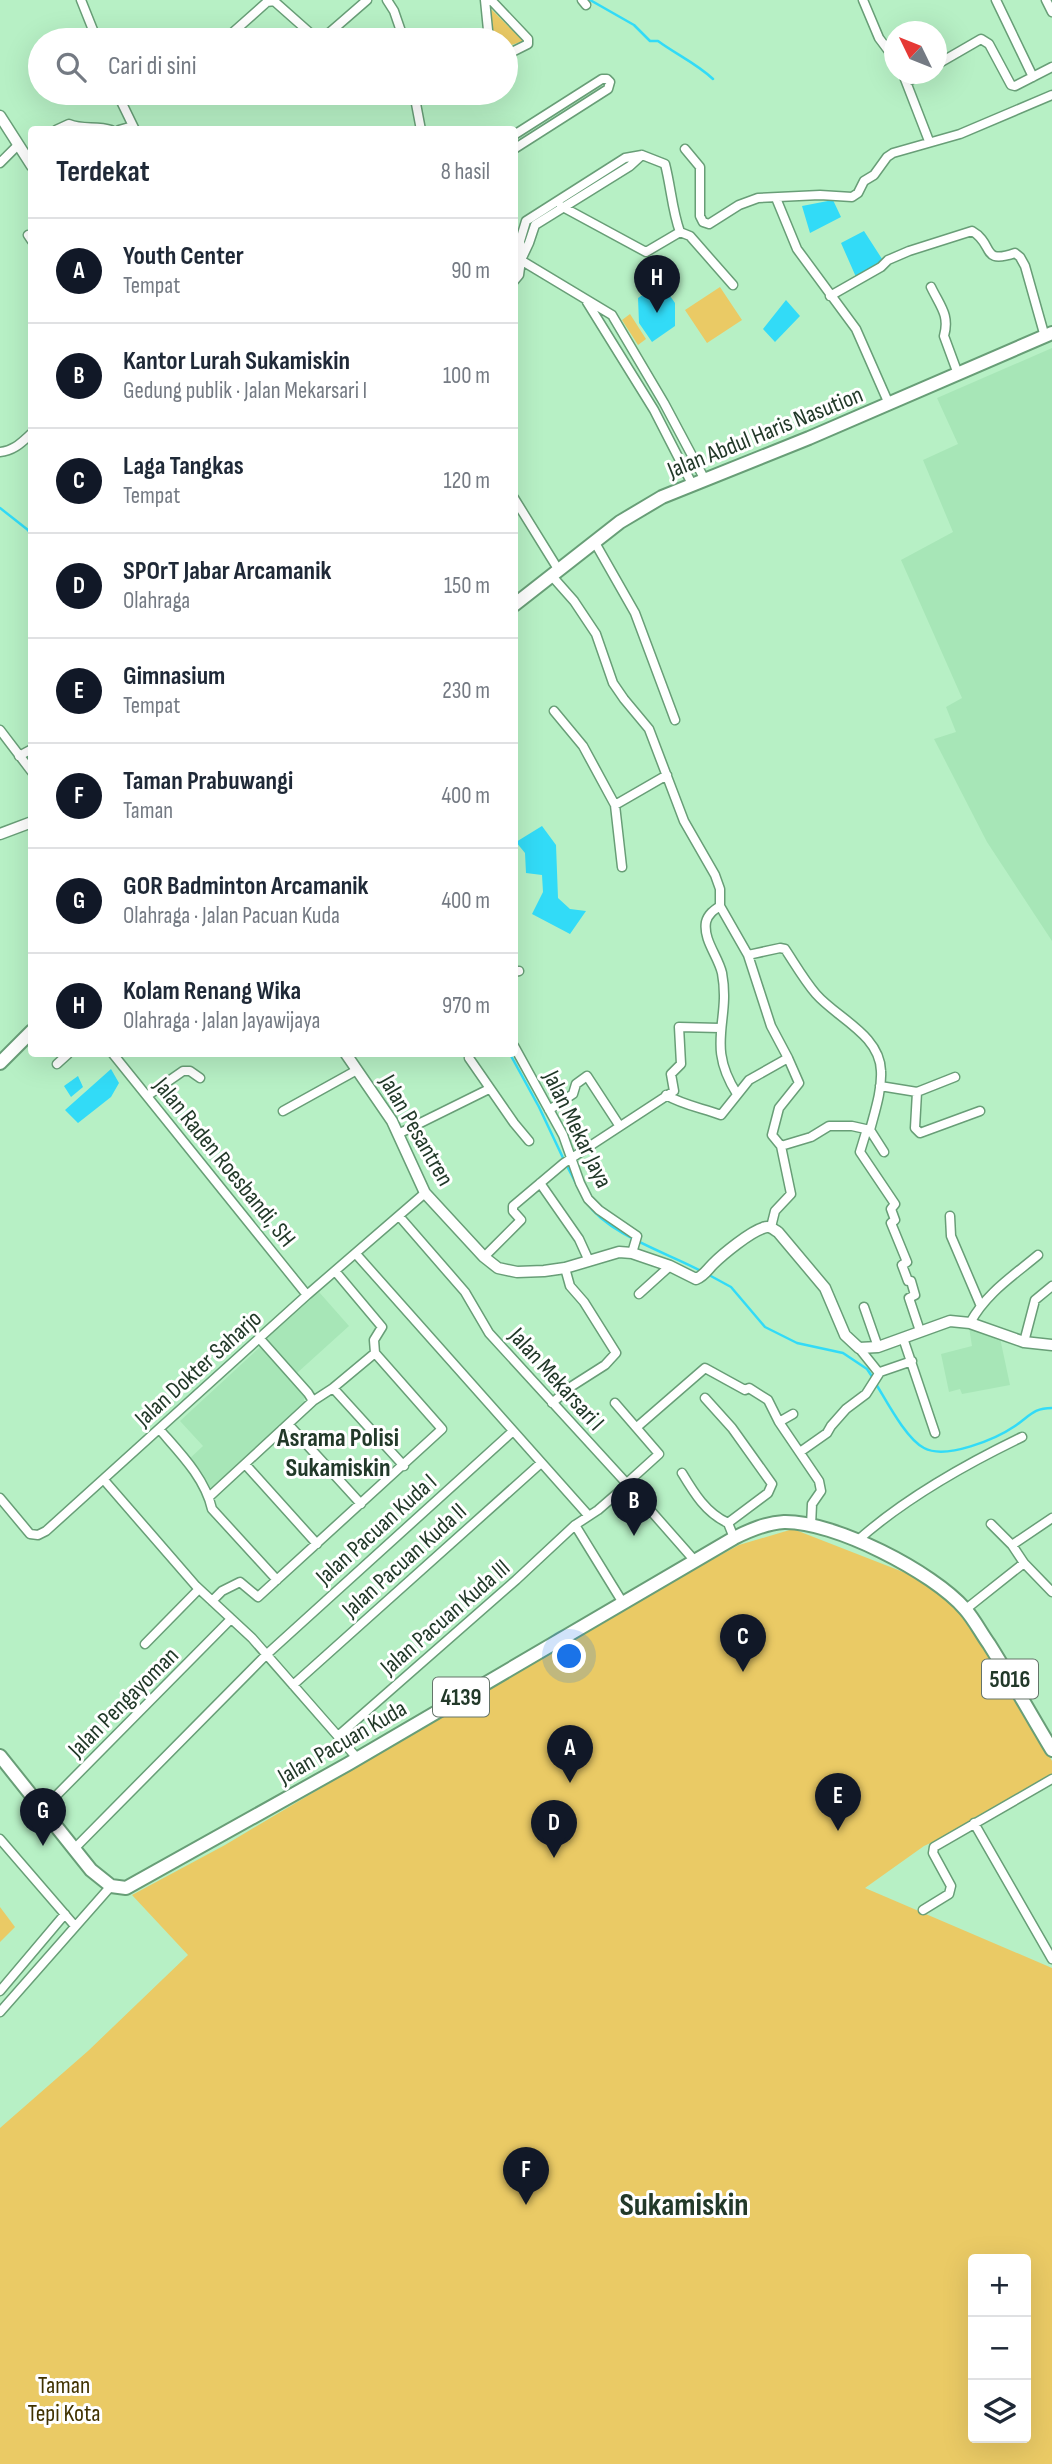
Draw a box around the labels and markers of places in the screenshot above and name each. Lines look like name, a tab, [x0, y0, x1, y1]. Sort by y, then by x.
pin: H	[634, 255, 680, 313]
pin: B	[611, 1478, 657, 1536]
pin: C	[720, 1614, 766, 1672]
pin: A	[547, 1725, 593, 1783]
pin: E	[815, 1773, 861, 1831]
pin: G	[20, 1788, 66, 1846]
pin: D	[531, 1800, 577, 1858]
pin: F	[503, 2147, 549, 2205]

